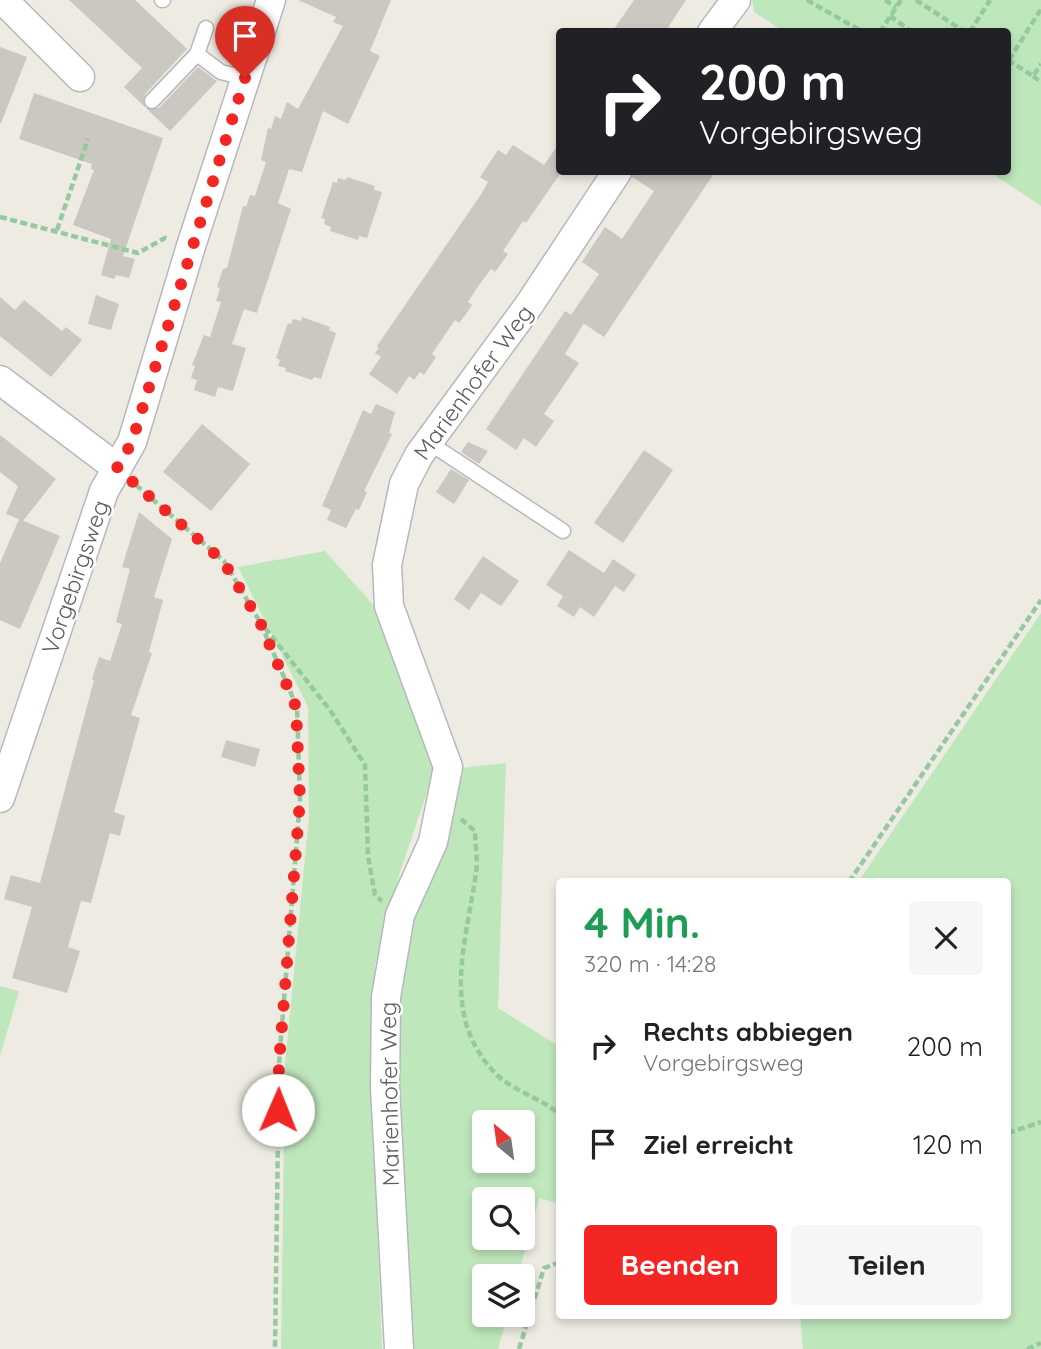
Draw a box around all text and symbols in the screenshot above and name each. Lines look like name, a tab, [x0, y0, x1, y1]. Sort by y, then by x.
pin	[215, 6, 275, 78]
icon: arrive	[226, 17, 264, 55]
text: 200 m	[699, 51, 846, 112]
icon: right	[584, 56, 675, 147]
text: Vorgebirgsweg	[699, 112, 923, 152]
street label: Marienhofer Weg	[407, 299, 539, 465]
street label: Vorgebirgsweg	[35, 496, 115, 658]
text: 4 Min.	[584, 896, 700, 949]
button: close	[909, 901, 983, 975]
text: 320 m · 14:28	[584, 949, 717, 978]
street label: Marienhofer Weg	[373, 1001, 405, 1187]
text: Rechts abbiegen	[643, 1015, 853, 1048]
icon: right	[584, 1027, 622, 1065]
text: 200 m	[907, 1030, 983, 1063]
text: Vorgebirgsweg	[643, 1048, 804, 1077]
position arrow	[241, 1073, 315, 1147]
north arrow	[472, 1110, 536, 1172]
map controls	[472, 1110, 535, 1327]
icon: arrive	[584, 1125, 622, 1163]
text: Ziel erreicht	[643, 1128, 794, 1161]
text: 120 m	[913, 1128, 983, 1161]
button: search	[472, 1187, 535, 1250]
button: Beenden	[584, 1225, 777, 1305]
button: Teilen	[791, 1225, 983, 1305]
button: layers	[472, 1264, 535, 1327]

